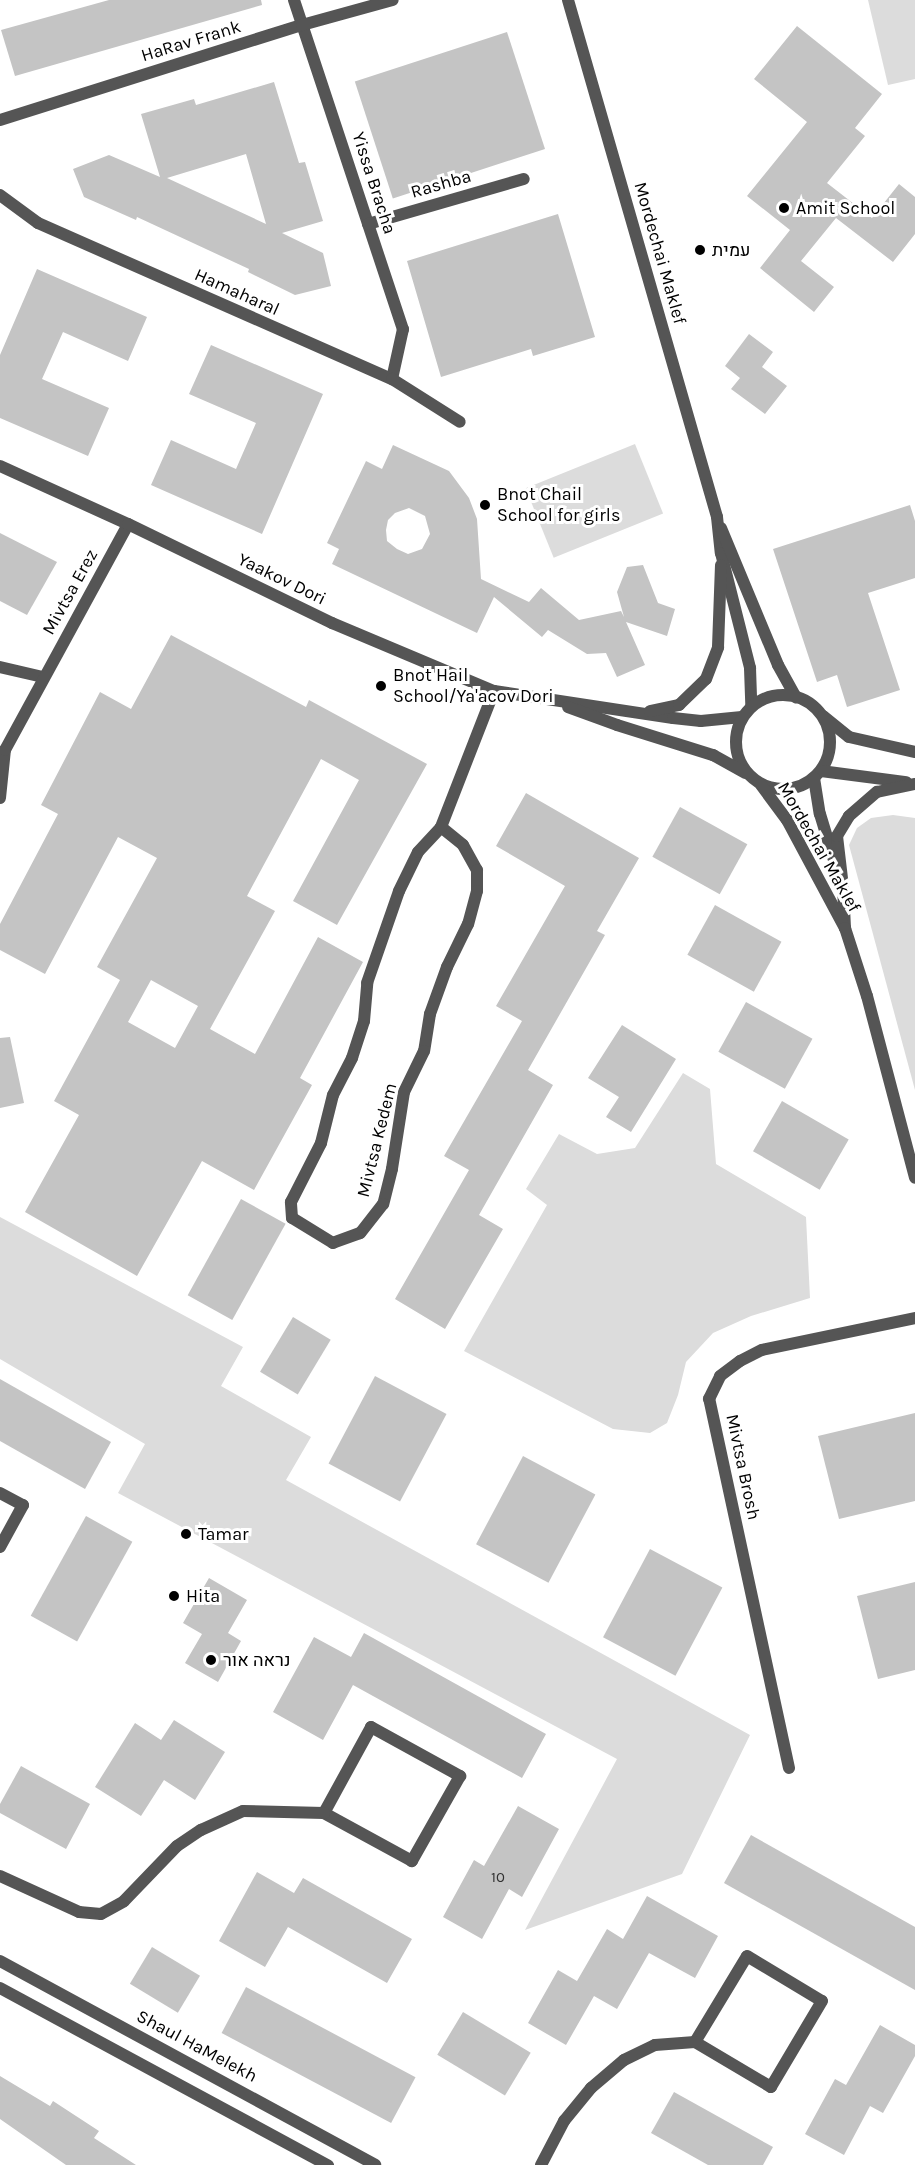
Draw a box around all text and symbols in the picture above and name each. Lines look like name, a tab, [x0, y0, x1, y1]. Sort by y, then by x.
street label: HaRav Frank	[139, 16, 243, 66]
street label: Yissa Bracha	[347, 129, 401, 237]
street label: Rashba	[408, 165, 474, 203]
street label: Mordechai Maklef	[629, 179, 691, 327]
place label: Amit School	[796, 197, 895, 219]
marker: Amit School	[777, 201, 791, 215]
place label: עמית	[712, 239, 751, 261]
marker: עמית	[693, 243, 707, 257]
street label: Hamaharal	[191, 264, 283, 320]
place label: Bnot Chail School for girls	[497, 484, 620, 526]
marker: Bnot Chail School for girls	[478, 498, 492, 512]
street label: Mivtsa Erez	[38, 545, 102, 639]
street label: Yaakov Dori	[234, 548, 330, 610]
place label: Bnot Hail School/Ya'acov Dori	[393, 665, 554, 708]
marker: Bnot Hail School/Ya'acov Dori	[374, 679, 388, 693]
street label: Mordechai Maklef	[773, 778, 865, 916]
street label: Mivtsa Kedem	[352, 1081, 402, 1199]
street label: Mivtsa Brosh	[721, 1412, 765, 1522]
place label: Tamar	[198, 1523, 249, 1545]
marker: Tamar	[179, 1527, 193, 1541]
place label: Hita	[186, 1585, 220, 1607]
marker: Hita	[167, 1589, 181, 1603]
place label: נראה אור	[223, 1649, 290, 1671]
marker: נראה אור	[204, 1653, 218, 1667]
house number: 10	[491, 1869, 505, 1887]
street label: Shaul HaMelekh	[133, 2005, 261, 2087]

